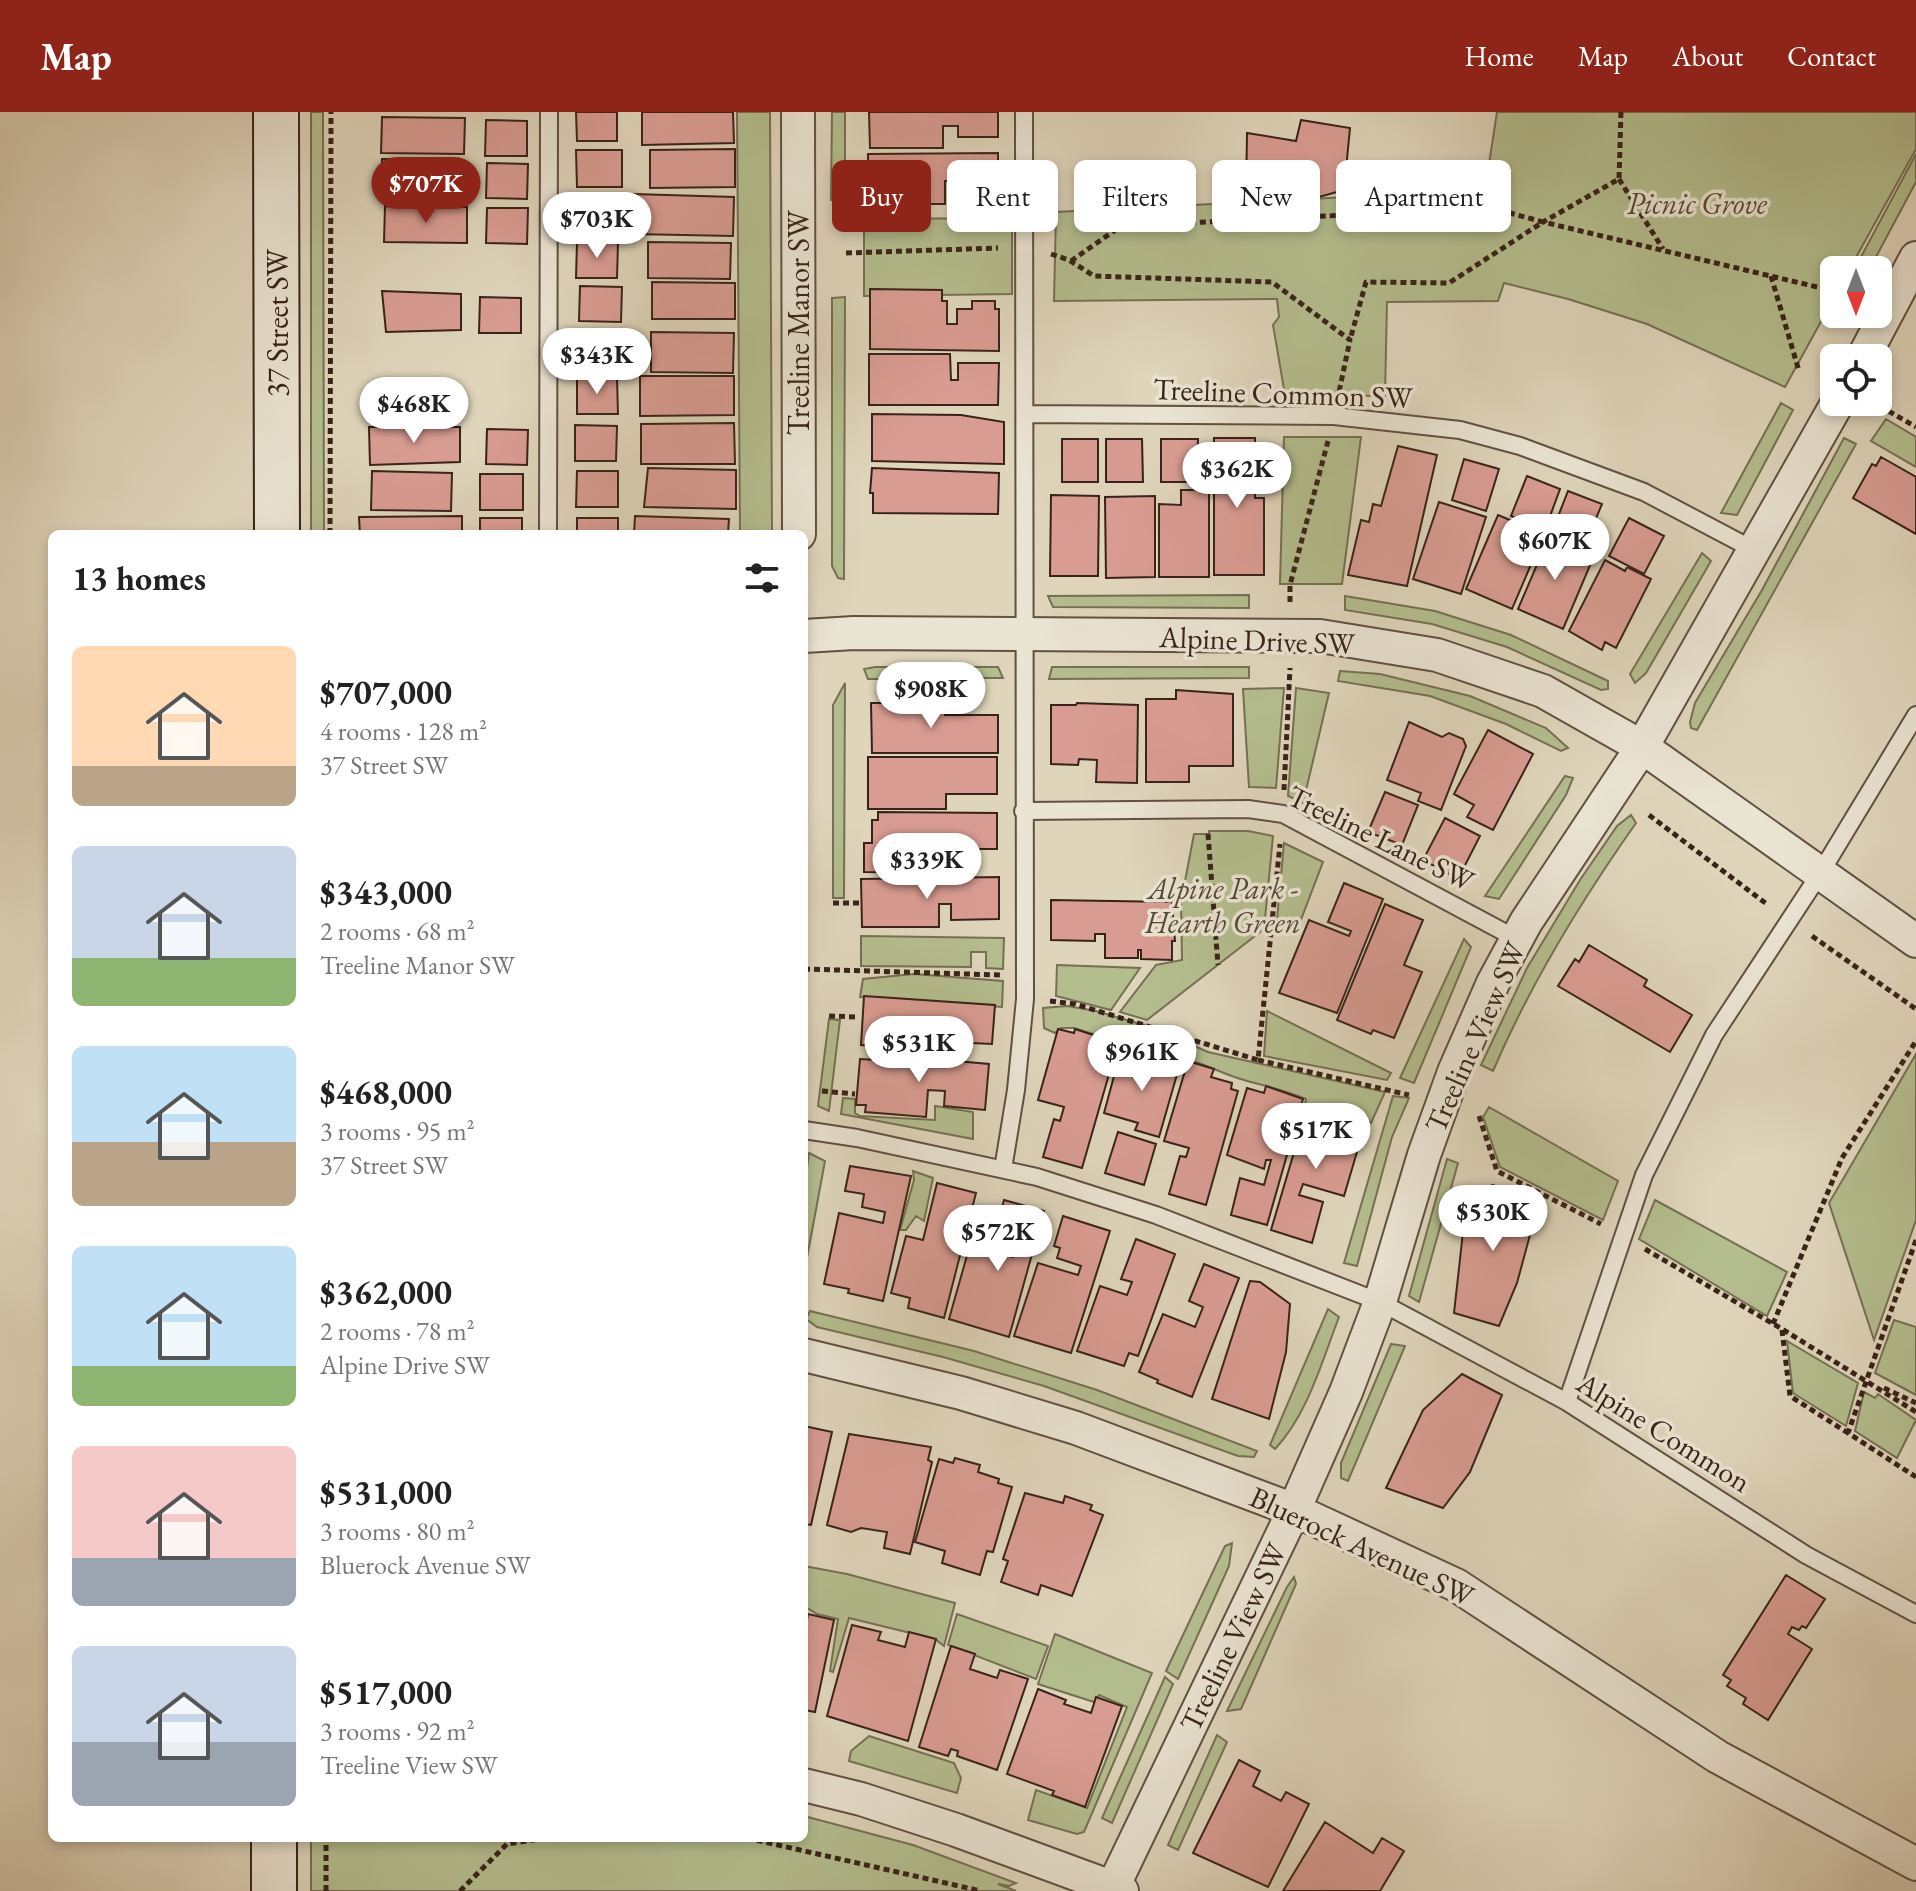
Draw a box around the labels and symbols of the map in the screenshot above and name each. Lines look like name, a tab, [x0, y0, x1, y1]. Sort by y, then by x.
pin: $707K	[370, 157, 482, 225]
park label: Picnic Grove	[1627, 184, 1768, 223]
pin: $703K	[541, 192, 653, 260]
street label: Treeline Manor SW	[779, 210, 818, 435]
street label: 37 Street SW	[258, 248, 297, 397]
north arrow	[1820, 256, 1892, 328]
pin: $343K	[541, 328, 653, 396]
street label: Treeline Common SW	[1153, 369, 1414, 417]
pin: $468K	[358, 377, 470, 445]
pin: $362K	[1181, 442, 1293, 510]
pin: $607K	[1499, 514, 1611, 582]
street label: Alpine Drive SW	[1157, 617, 1356, 663]
pin: $908K	[875, 662, 987, 730]
street label: Treeline Lane SW	[1281, 776, 1481, 900]
pin: $339K	[871, 833, 983, 901]
park label: Alpine Park - Hearth Green	[1144, 869, 1301, 942]
street label: Treeline View SW	[1416, 935, 1535, 1139]
pin: $531K	[863, 1016, 975, 1084]
pin: $961K	[1086, 1025, 1198, 1093]
pin: $517K	[1260, 1103, 1372, 1171]
pin: $530K	[1437, 1185, 1549, 1253]
pin: $572K	[942, 1205, 1054, 1273]
street label: Alpine Common	[1569, 1362, 1758, 1501]
street label: Bluerock Avenue SW	[1244, 1477, 1481, 1615]
street label: Treeline View SW	[1171, 1536, 1296, 1738]

